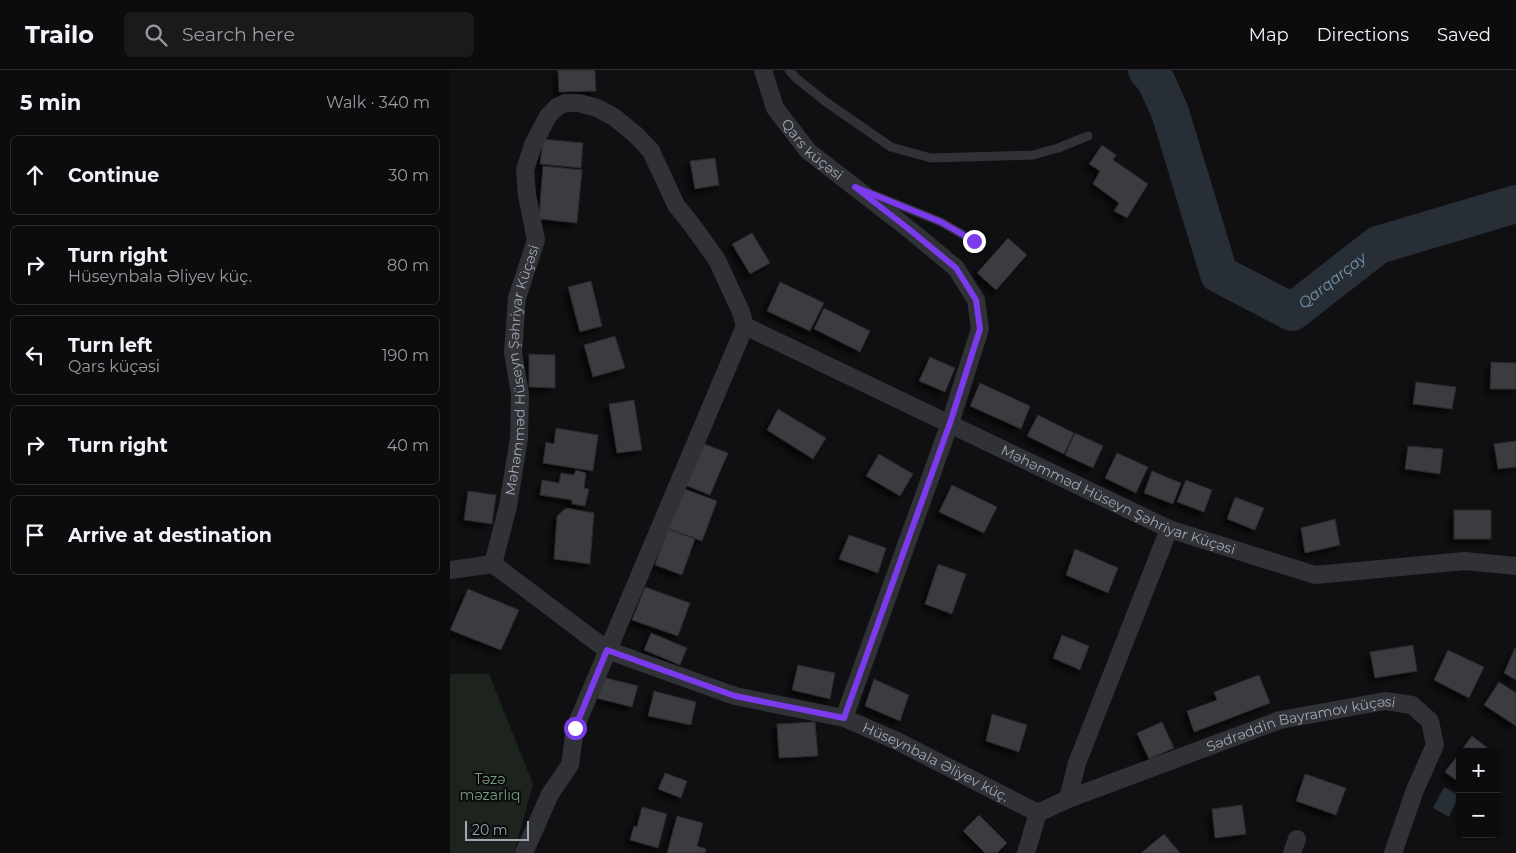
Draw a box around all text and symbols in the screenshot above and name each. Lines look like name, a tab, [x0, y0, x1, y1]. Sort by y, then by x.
search box	[124, 12, 474, 57]
text: Trailo	[25, 20, 94, 49]
icon: search	[142, 21, 170, 49]
text: Search here	[182, 23, 295, 46]
text: Map	[1249, 24, 1289, 46]
text: Directions	[1317, 24, 1409, 46]
text: Saved	[1437, 24, 1491, 46]
text: 5 min	[20, 90, 81, 115]
text: Walk · 340 m	[326, 93, 430, 112]
street label: Qars küçəsi	[777, 115, 847, 184]
icon: ahead	[21, 161, 49, 189]
text: Continue	[68, 164, 159, 187]
text: 30 m	[388, 166, 429, 185]
route end	[963, 230, 986, 253]
street label: Məhəmməd Hüseyn Şəhriyar Küçəsi	[501, 242, 543, 497]
text: Turn right	[68, 244, 168, 267]
water label: Qarqarçay	[1294, 247, 1371, 313]
icon: right	[21, 251, 49, 279]
text: 80 m	[387, 256, 429, 275]
text: Hüseynbala Əliyev küç.	[68, 267, 252, 286]
text: Turn left	[68, 334, 153, 357]
icon: left	[21, 341, 49, 369]
text: 190 m	[382, 346, 429, 365]
text: Qars küçəsi	[68, 357, 160, 376]
icon: right	[21, 431, 49, 459]
text: Turn right	[68, 434, 168, 457]
text: 40 m	[387, 436, 429, 455]
street label: Məhəmməd Hüseyn Şəhriyar Küçəsi	[998, 441, 1238, 558]
icon: arrive	[21, 521, 49, 549]
text: Arrive at destination	[68, 524, 272, 547]
street label: Sədrəddin Bayramov küçəsi	[1204, 692, 1397, 756]
route start	[564, 717, 587, 740]
street label: Hüseynbala Əliyev küç.	[860, 718, 1012, 806]
map controls	[1456, 748, 1501, 838]
button: +	[1456, 748, 1501, 793]
park label: Təzə məzarlıq	[459, 770, 521, 804]
button: −	[1456, 793, 1501, 838]
scale bar	[465, 818, 529, 841]
text: 20 m	[472, 821, 508, 839]

